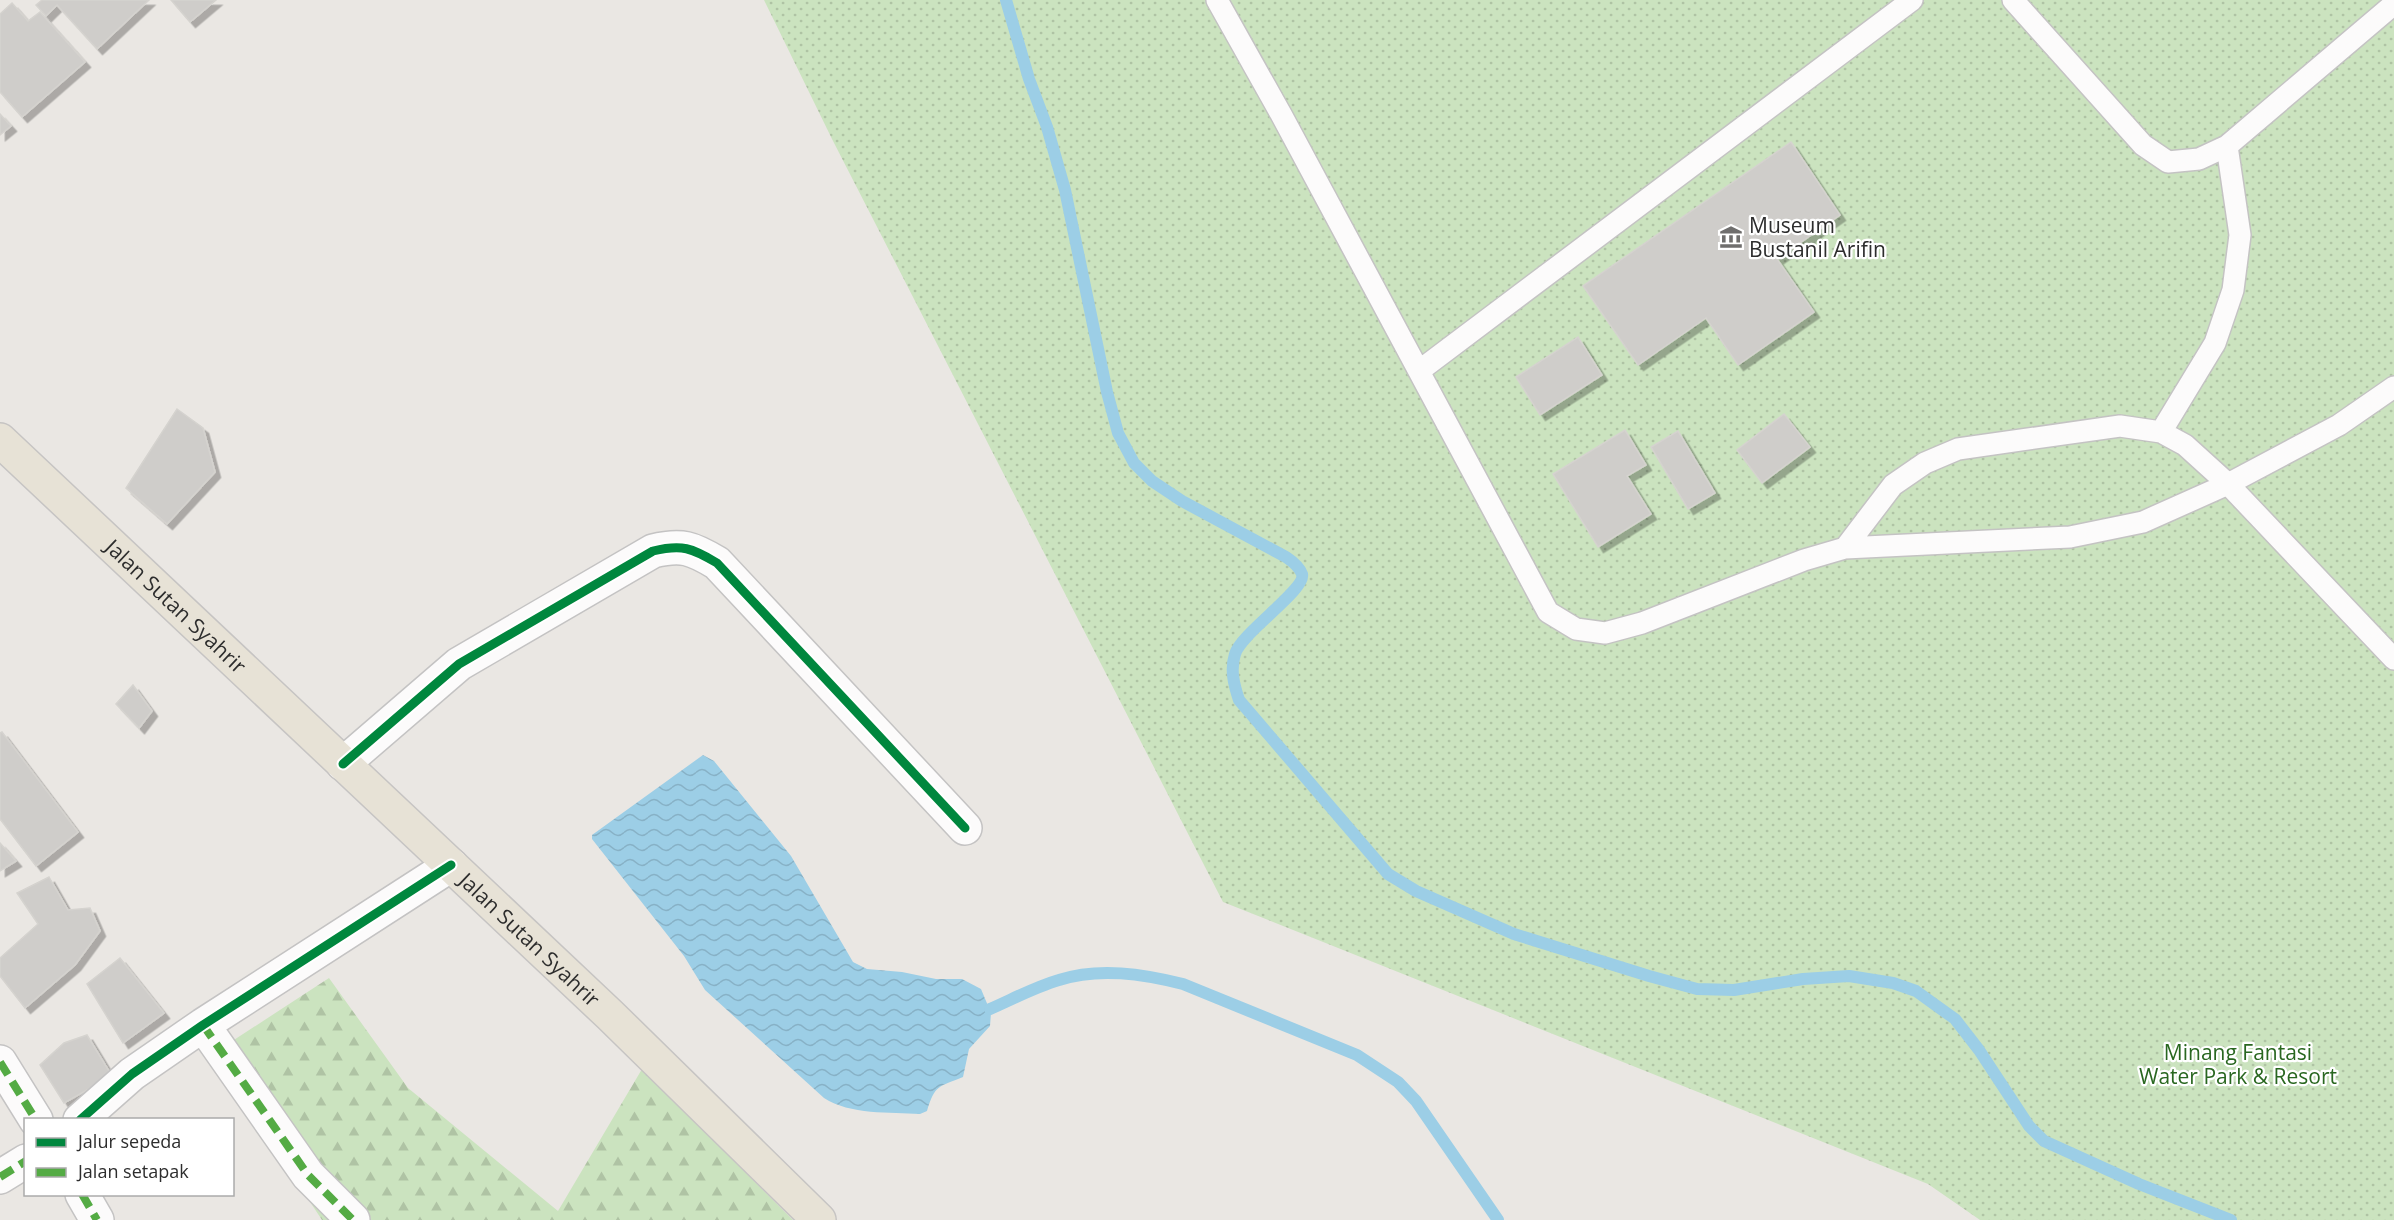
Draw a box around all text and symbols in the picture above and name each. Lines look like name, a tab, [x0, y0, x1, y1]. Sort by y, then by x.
place label: Museum Bustanil Arifin	[1749, 211, 1886, 263]
museum icon: Museum Bustanil Arifin	[1718, 224, 1744, 250]
street label: Jalan Sutan Syahrir	[98, 531, 253, 679]
street label: Jalan Sutan Syahrir	[452, 865, 606, 1013]
park label: Minang Fantasi Water Park & Resort	[2139, 1038, 2337, 1090]
legend	[24, 1118, 234, 1196]
text: Jalur sepeda	[76, 1129, 181, 1153]
text: Jalan setapak	[76, 1159, 189, 1183]

